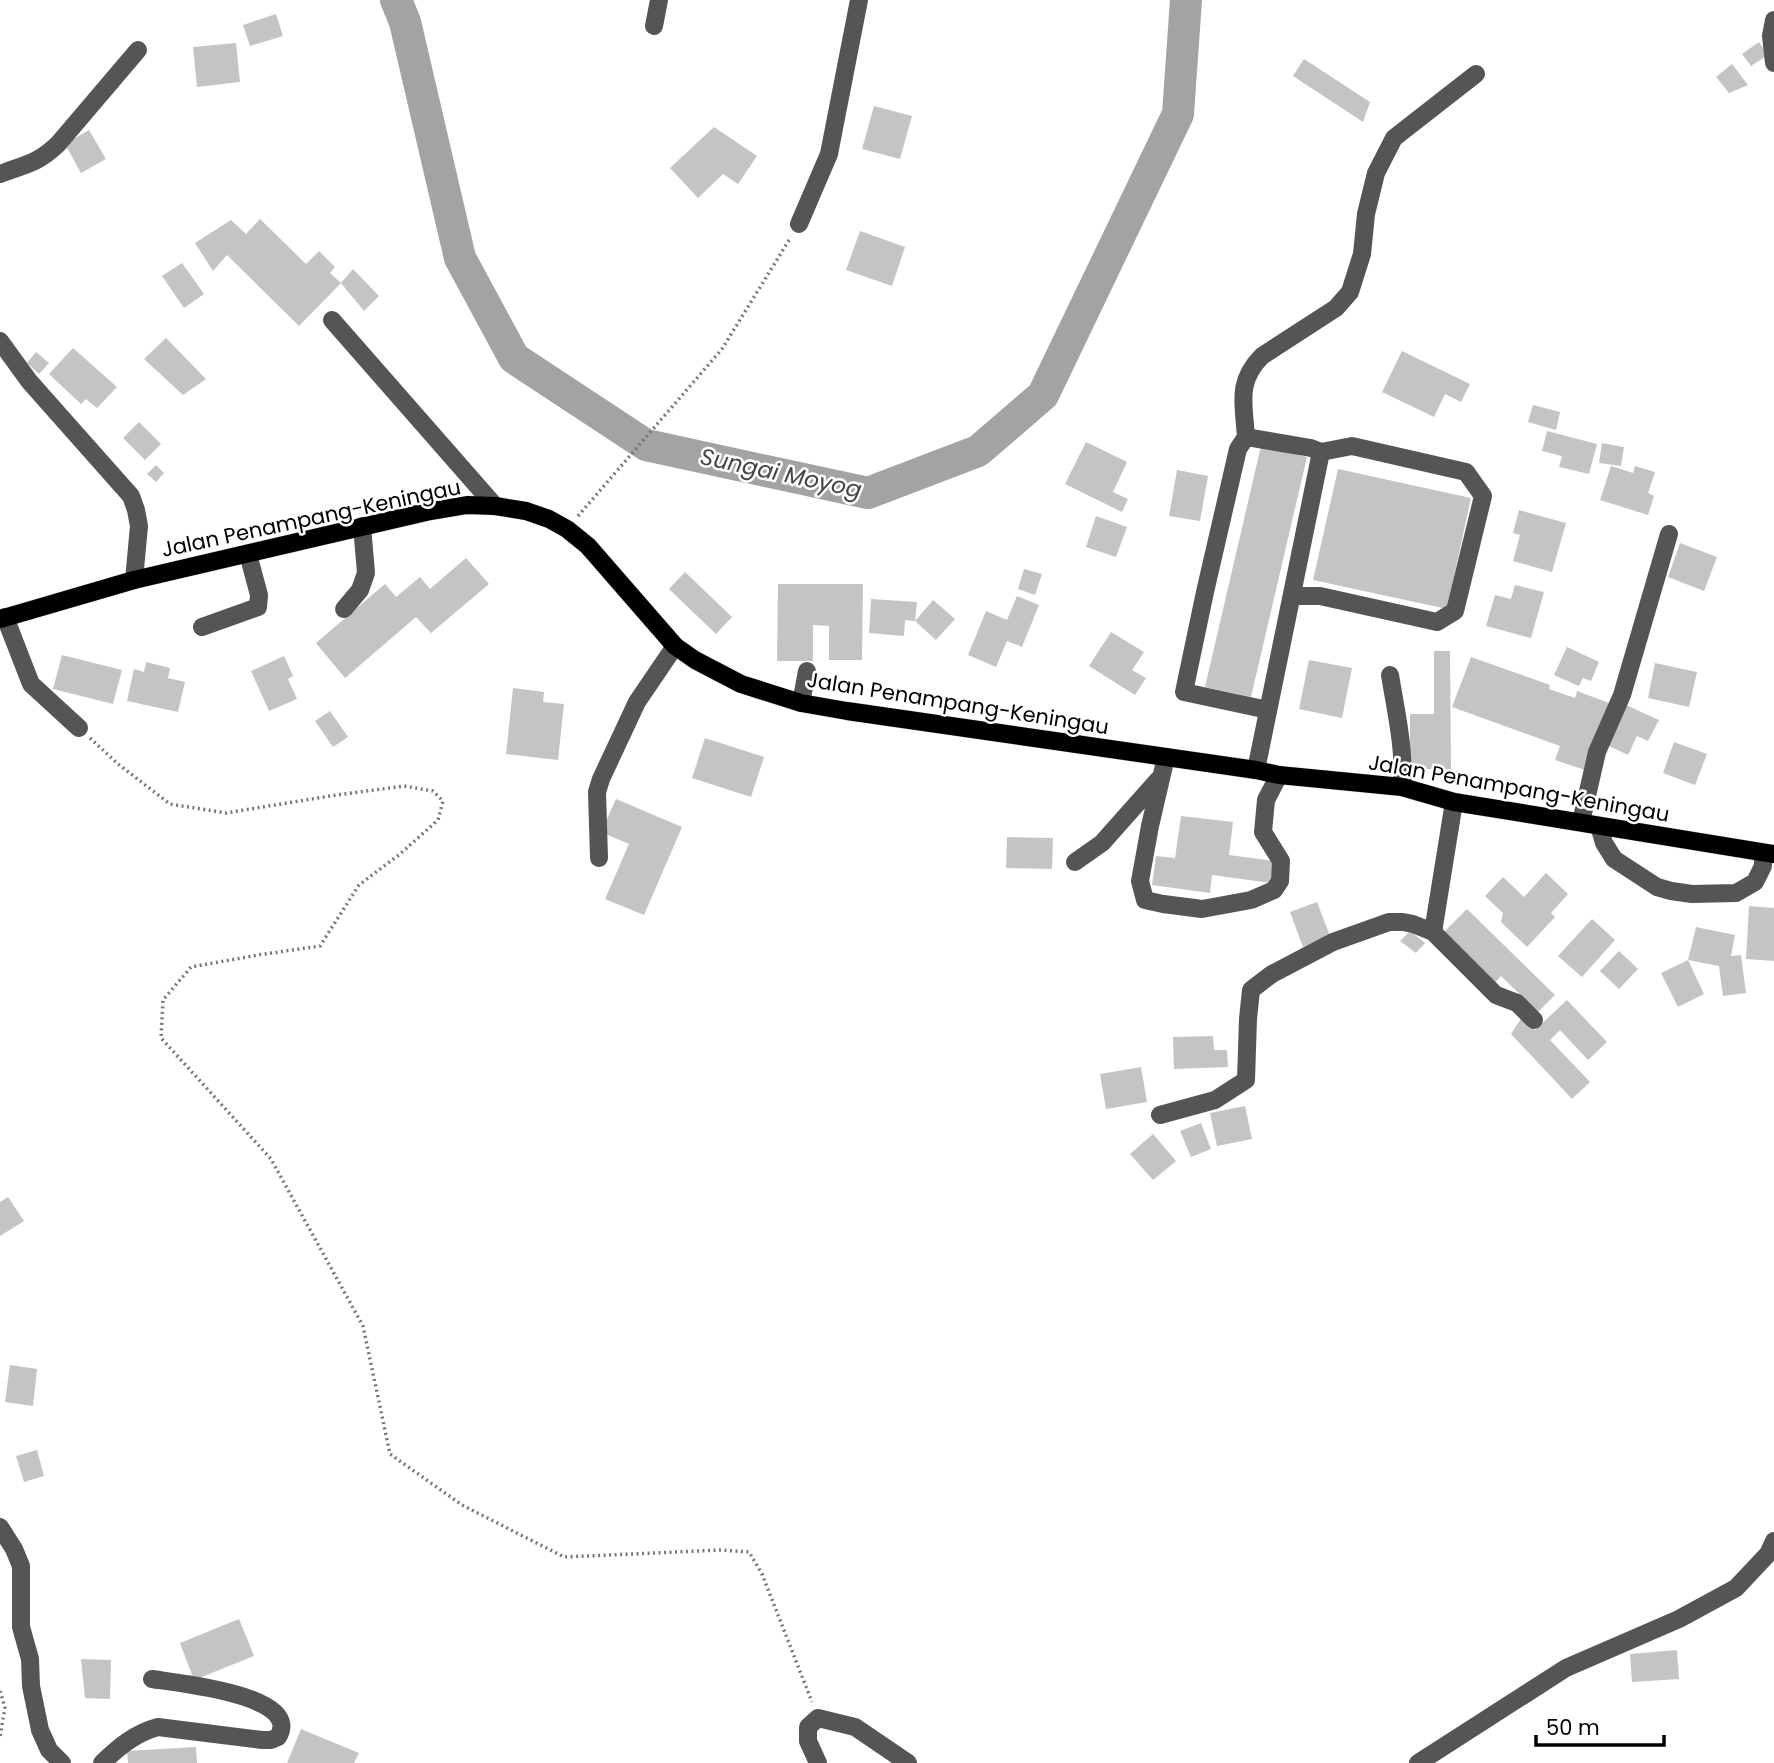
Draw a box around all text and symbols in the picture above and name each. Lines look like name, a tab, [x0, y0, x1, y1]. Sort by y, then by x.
water label: Sungai Moyog	[697, 440, 865, 506]
street label: Jalan Penampang-Keningau	[159, 472, 463, 564]
street label: Jalan Penampang-Keningau	[805, 665, 1111, 741]
street label: Jalan Penampang-Keningau	[1366, 747, 1672, 829]
scale bar	[1536, 1704, 1664, 1748]
text: 50 m	[1546, 1713, 1600, 1742]

